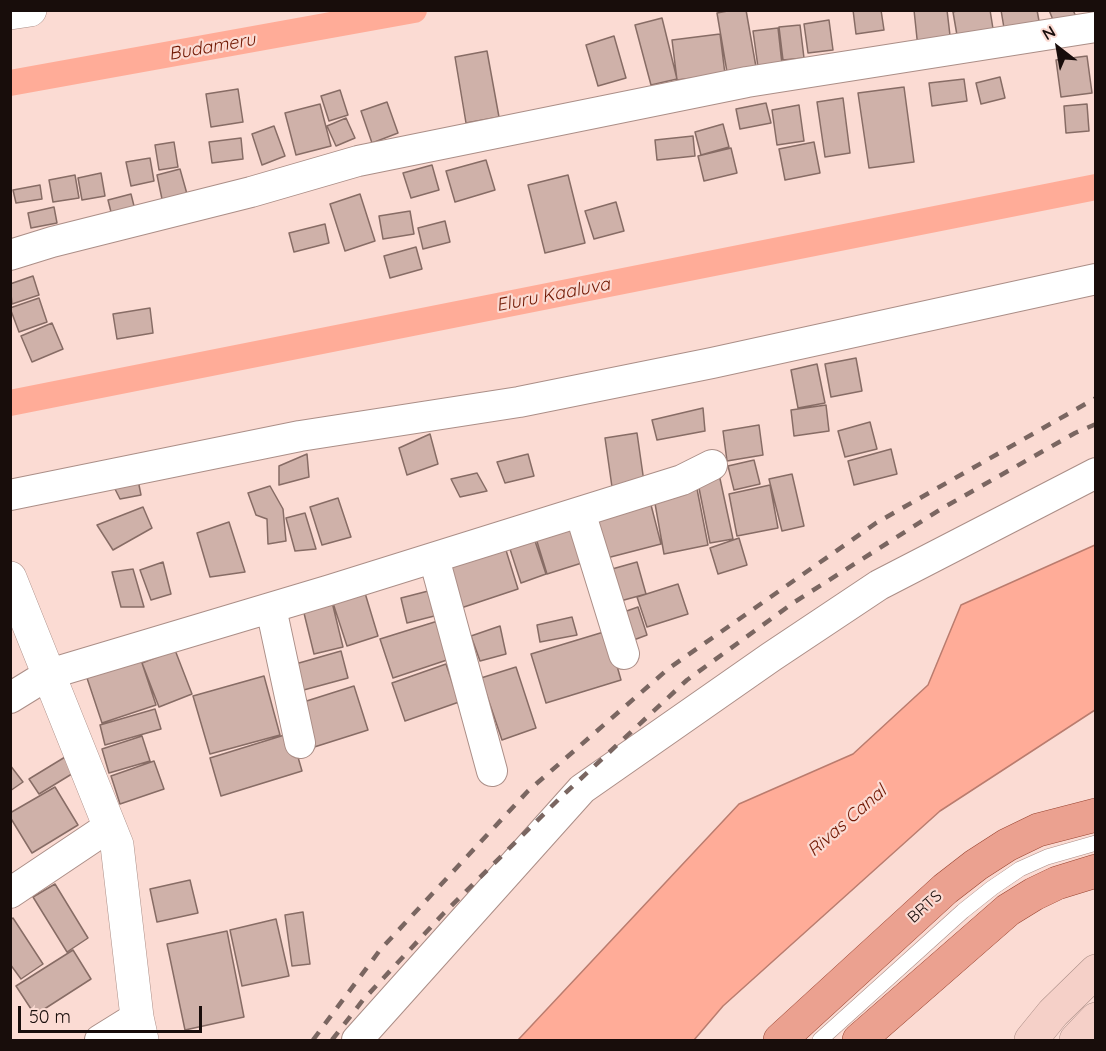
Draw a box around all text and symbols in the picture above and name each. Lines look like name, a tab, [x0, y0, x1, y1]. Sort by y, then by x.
north arrow	[1028, 18, 1088, 78]
text: N	[1039, 21, 1059, 44]
water label: Budameru	[167, 29, 257, 65]
water label: Eluru Kaaluva	[494, 273, 612, 317]
water label: Rivas Canal	[803, 781, 891, 861]
street label: BRTS	[904, 887, 946, 927]
scale bar	[21, 994, 206, 1032]
text: 50 m	[29, 1005, 71, 1028]

